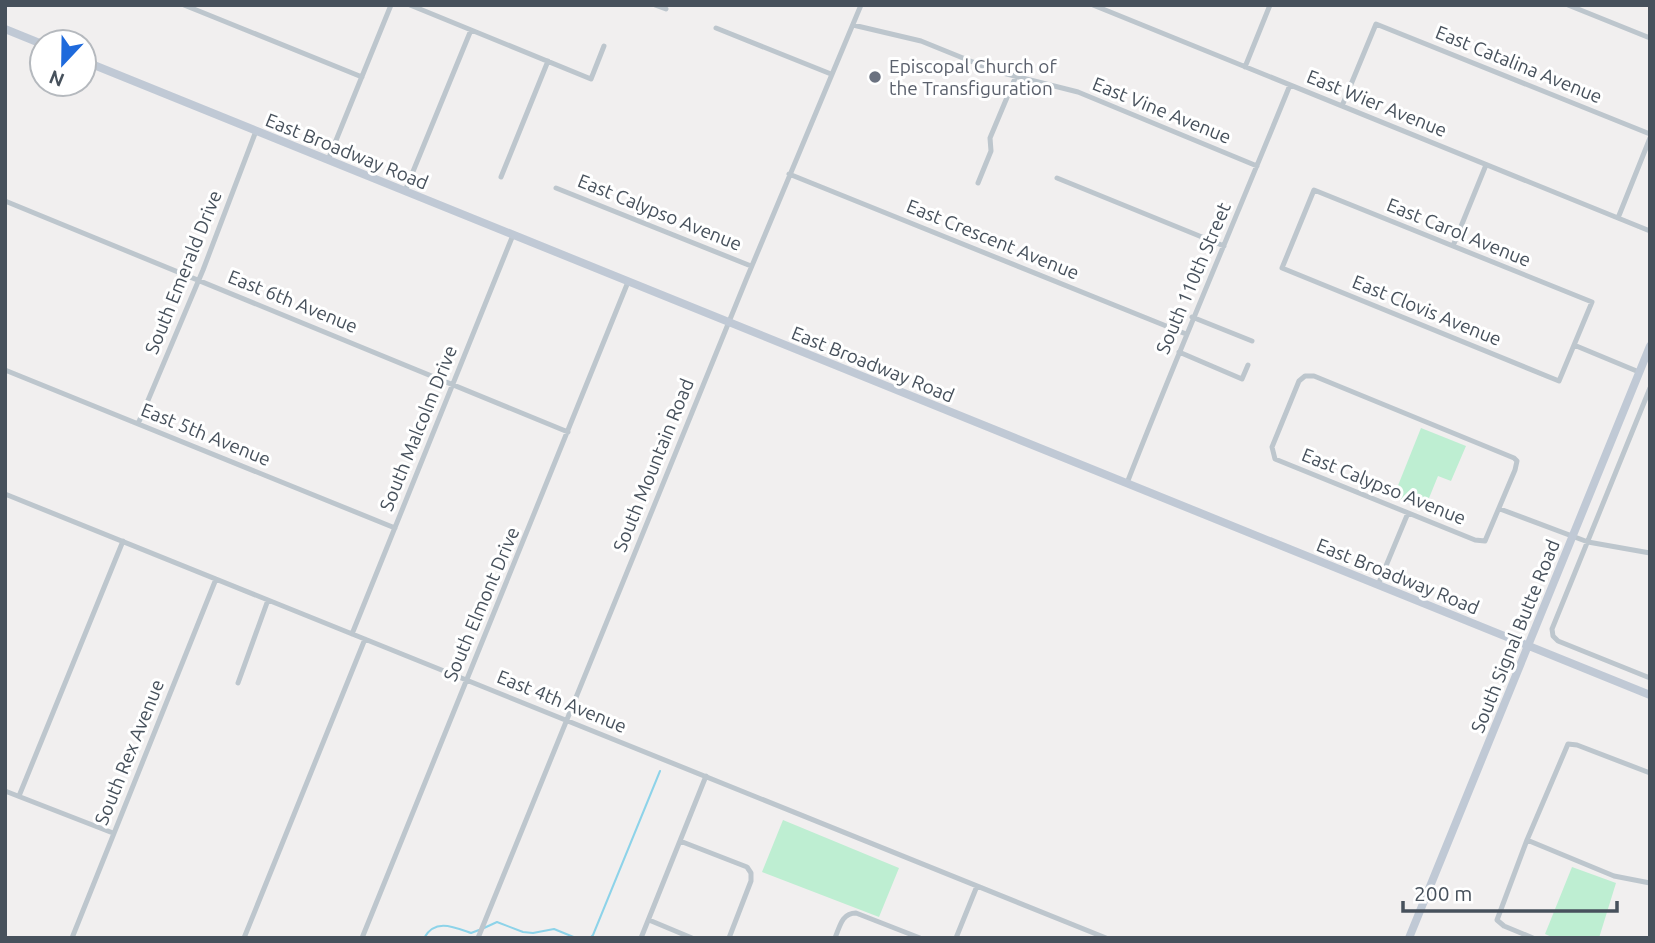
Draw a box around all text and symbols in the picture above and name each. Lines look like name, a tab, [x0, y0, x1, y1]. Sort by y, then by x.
street label: East Catalina Avenue	[1433, 21, 1605, 107]
north arrow	[28, 28, 98, 98]
place label: Episcopal Church of the Transfiguration	[889, 55, 1057, 99]
street label: East Wier Avenue	[1304, 65, 1450, 141]
text: N	[46, 66, 67, 92]
marker: Episcopal Church of the Transfiguration	[867, 69, 883, 85]
street label: East Vine Avenue	[1090, 72, 1234, 148]
street label: East Broadway Road	[262, 108, 432, 194]
street label: East Calypso Avenue	[575, 169, 745, 255]
street label: South Emerald Drive	[140, 187, 226, 357]
street label: East Carol Avenue	[1384, 193, 1534, 271]
street label: East Crescent Avenue	[904, 194, 1082, 284]
street label: South 110th Street	[1151, 198, 1235, 357]
street label: East 6th Avenue	[225, 265, 361, 337]
street label: East Clovis Avenue	[1349, 270, 1505, 350]
street label: East Broadway Road	[788, 321, 958, 407]
street label: South Malcolm Drive	[375, 342, 461, 514]
street label: South Mountain Road	[608, 375, 698, 555]
street label: East 5th Avenue	[138, 398, 274, 470]
street label: East Calypso Avenue	[1299, 443, 1469, 529]
street label: South Elmont Drive	[439, 524, 523, 684]
street label: East Broadway Road	[1313, 533, 1483, 619]
street label: South Signal Butte Road	[1466, 536, 1564, 736]
street label: East 4th Avenue	[494, 665, 630, 737]
street label: South Rex Avenue	[90, 676, 168, 828]
scale bar	[1403, 870, 1616, 914]
text: 200 m	[1414, 881, 1472, 905]

